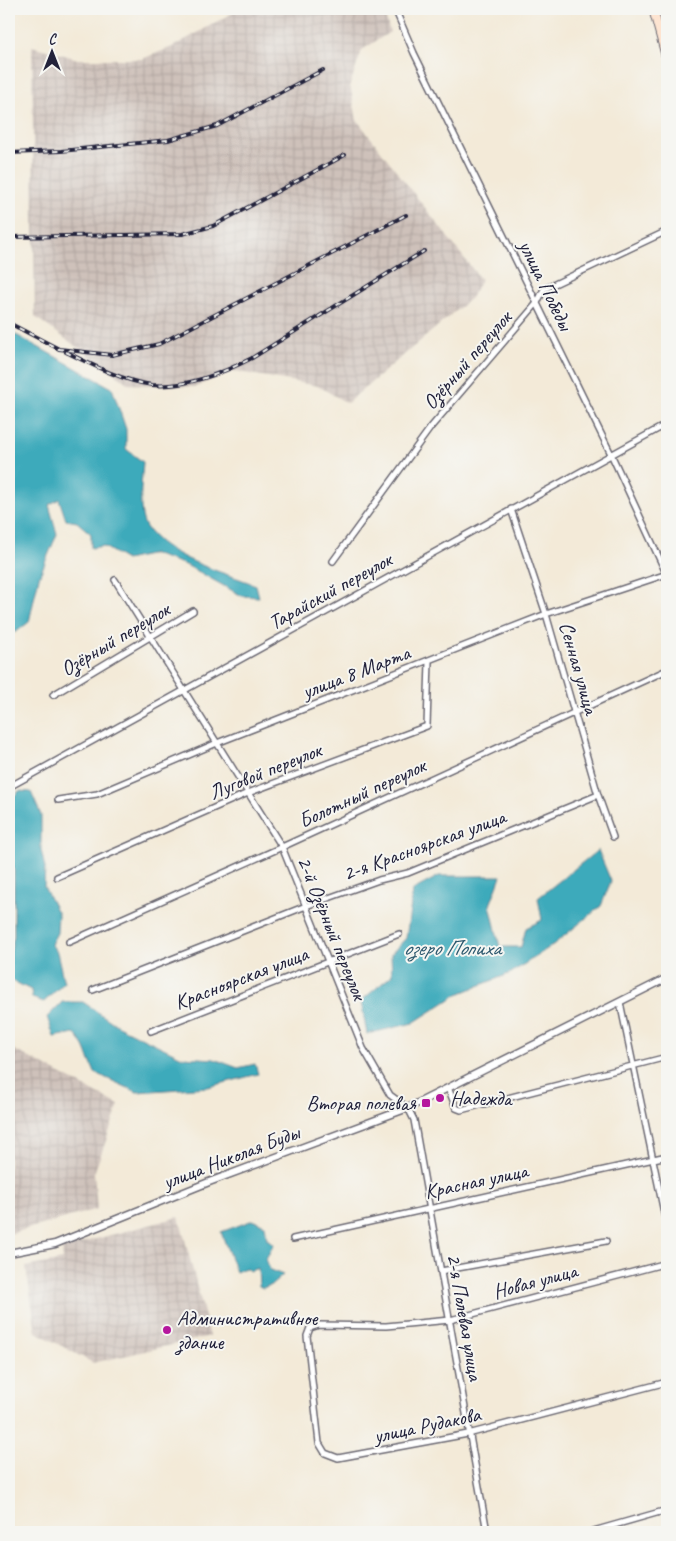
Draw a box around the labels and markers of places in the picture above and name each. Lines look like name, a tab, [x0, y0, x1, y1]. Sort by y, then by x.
place label: Надежда	[450, 1085, 514, 1111]
place label: Вторая полевая	[307, 1090, 417, 1116]
marker: Надежда	[434, 1092, 446, 1104]
marker: Вторая полевая	[420, 1097, 432, 1109]
place label: Административное здание	[174, 1305, 318, 1356]
marker: Административное здание	[161, 1324, 173, 1336]

